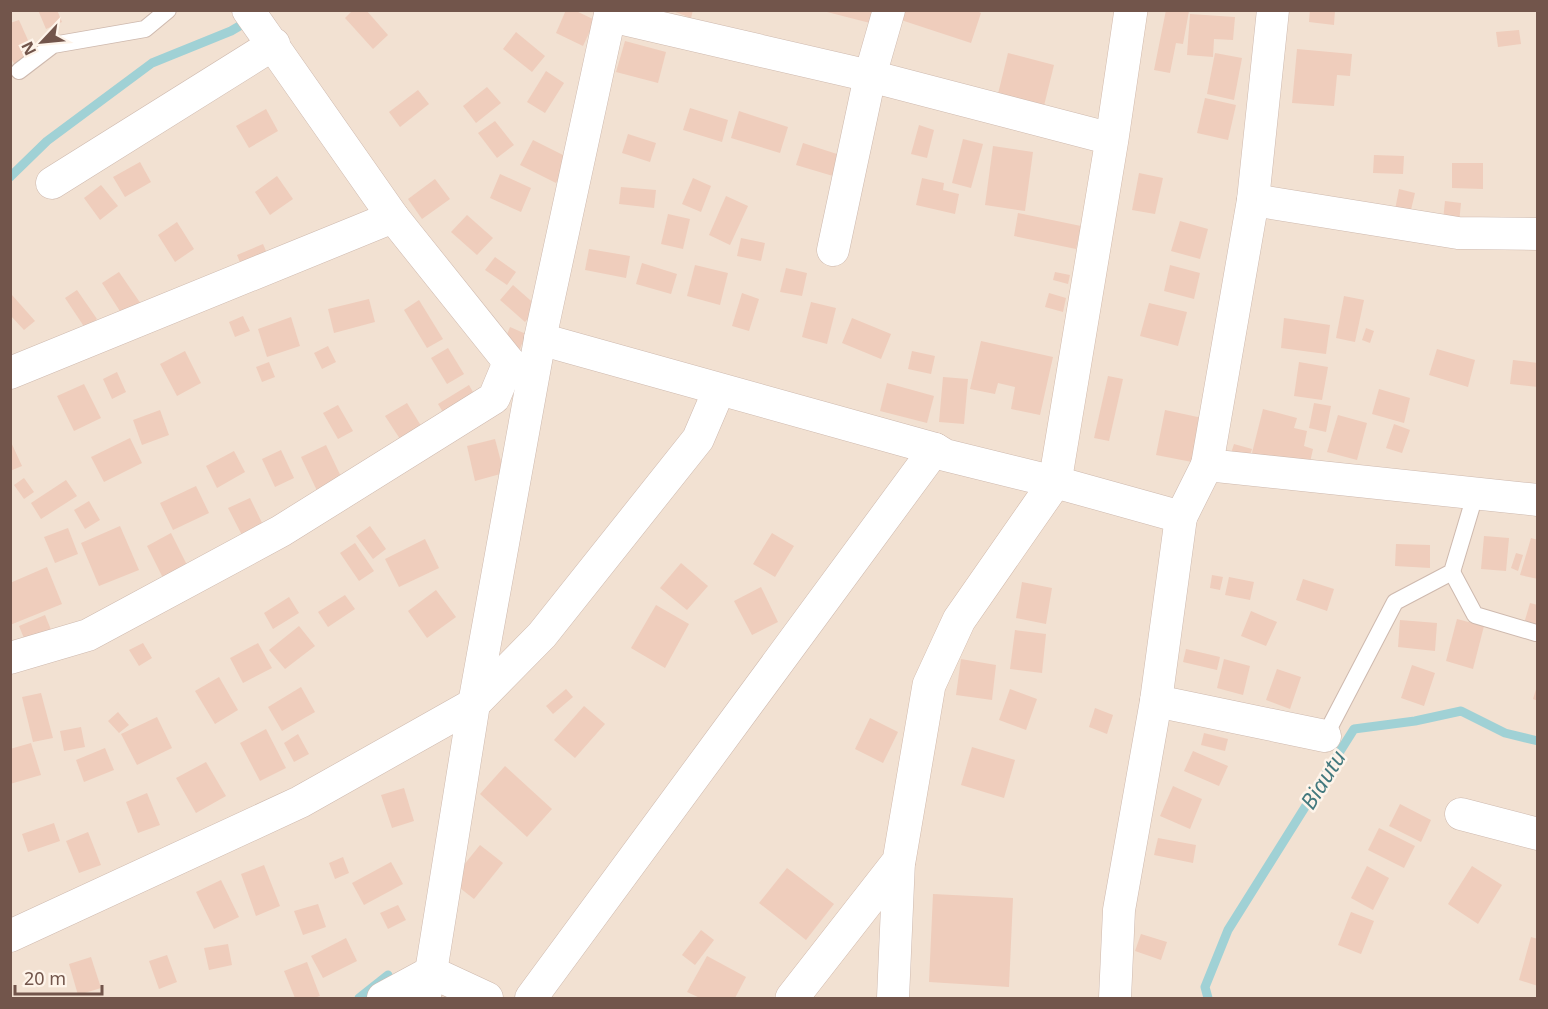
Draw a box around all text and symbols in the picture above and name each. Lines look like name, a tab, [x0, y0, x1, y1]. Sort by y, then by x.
north arrow	[12, 12, 72, 72]
text: N	[16, 38, 41, 59]
water label: Biautu	[1292, 744, 1352, 814]
scale bar	[15, 958, 102, 996]
text: 20 m	[24, 966, 66, 990]

